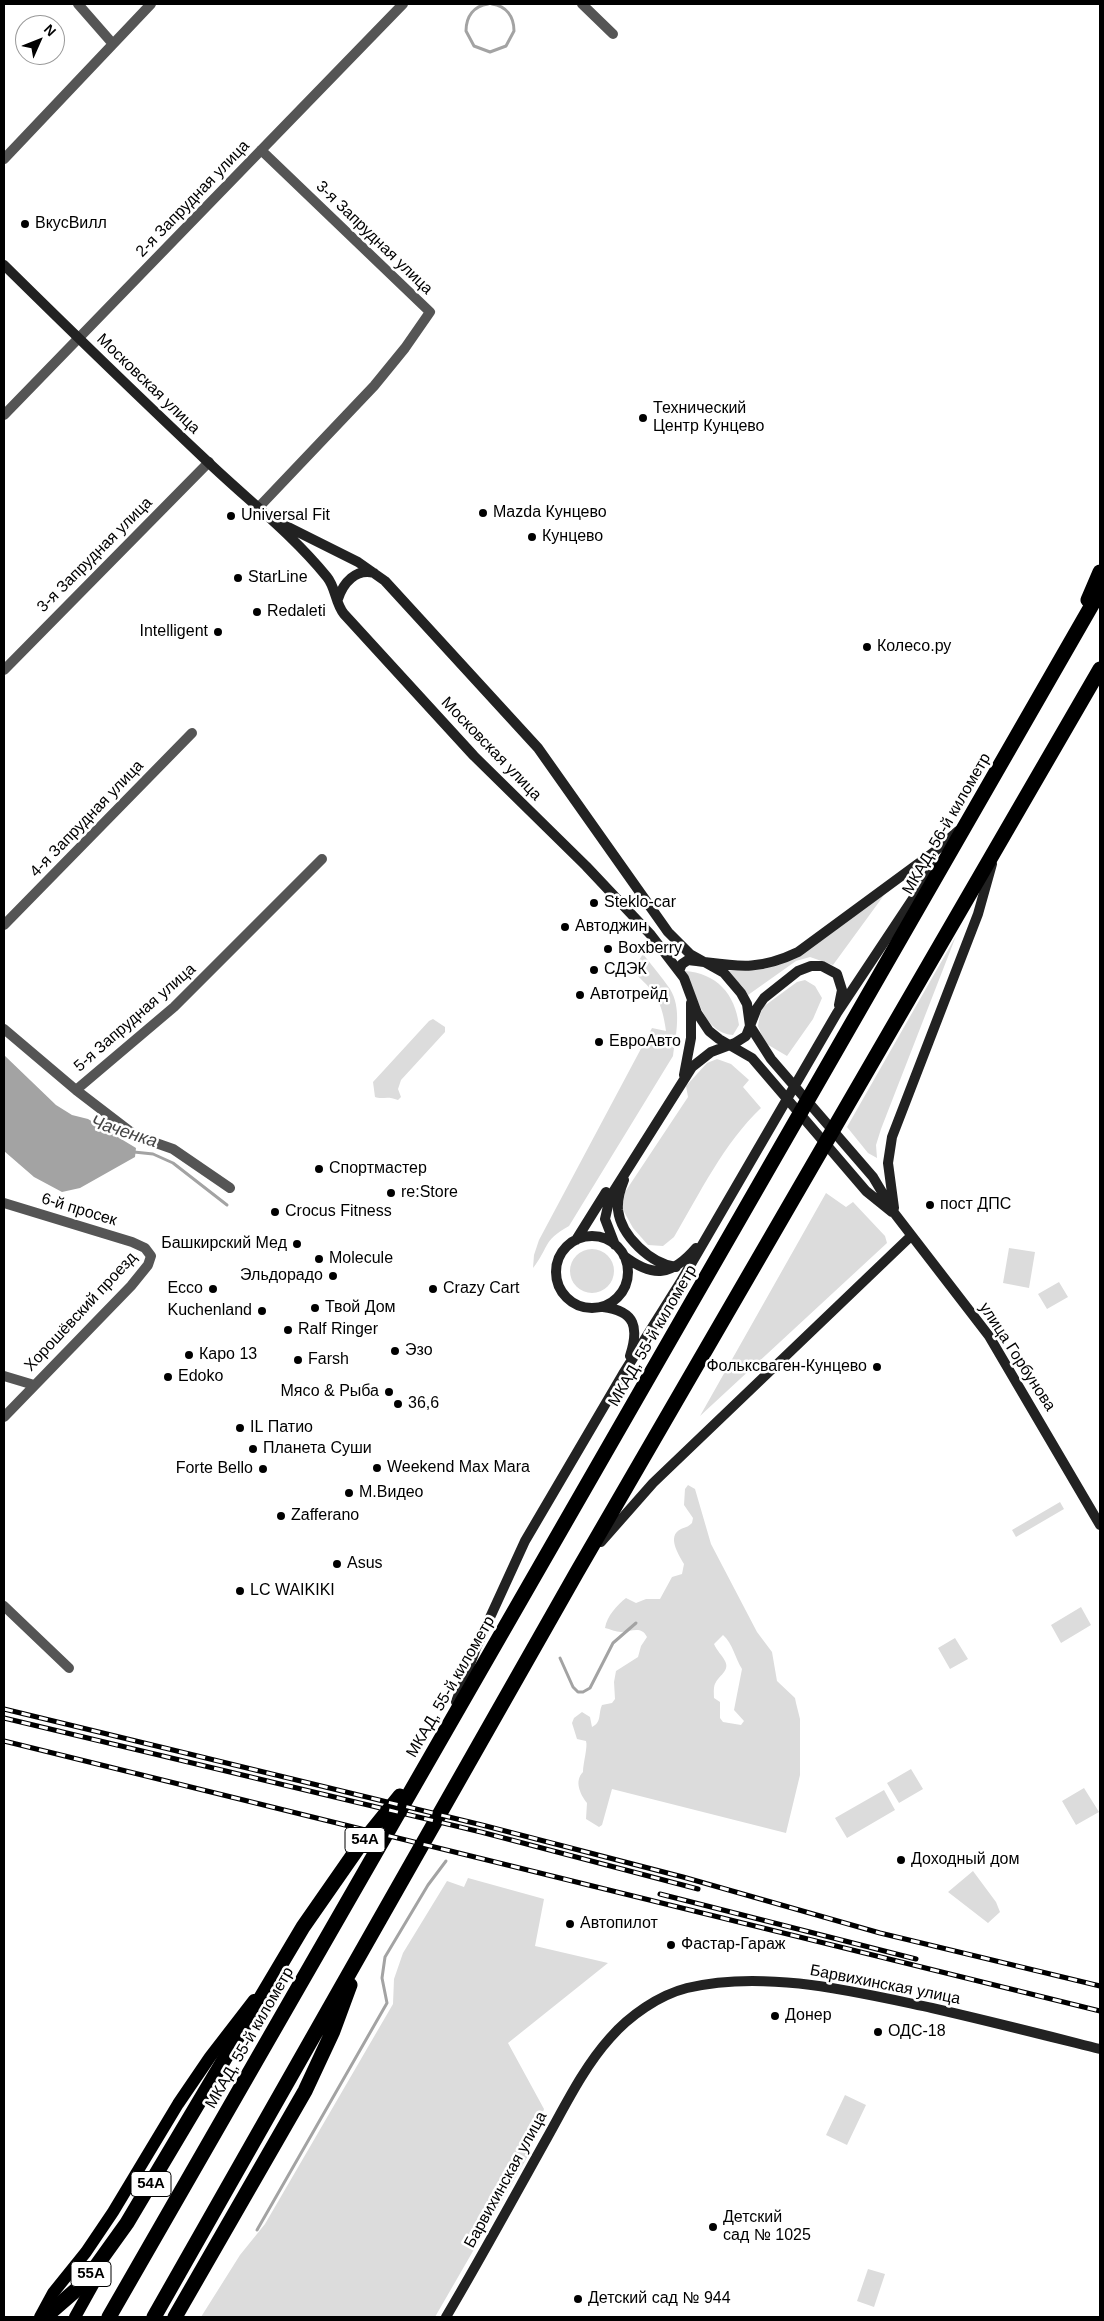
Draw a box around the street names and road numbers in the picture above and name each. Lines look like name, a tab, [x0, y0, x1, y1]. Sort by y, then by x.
street label: 2-я Запрудная улица	[132, 137, 254, 261]
street label: 3-я Запрудная улица	[312, 177, 436, 299]
street label: Московская улица	[92, 330, 204, 438]
street label: 3-я Запрудная улица	[33, 493, 157, 617]
street label: Московская улица	[437, 693, 545, 805]
street label: МКАД, 56-й километр	[899, 750, 995, 898]
street label: 4-я Запрудная улица	[26, 757, 148, 881]
street label: 5-я Запрудная улица	[70, 960, 200, 1076]
street label: 6-й просек	[39, 1189, 119, 1231]
street label: Хорошёвский проезд	[21, 1248, 141, 1376]
street label: МКАД, 55-й километр	[605, 1262, 701, 1410]
street label: улица Горбунова	[975, 1299, 1059, 1415]
street label: МКАД, 55-й километр	[403, 1613, 499, 1761]
road number: 54А	[345, 1828, 385, 1852]
street label: Барвихинская улица	[808, 1961, 962, 2009]
street label: МКАД, 55-й километр	[202, 1964, 298, 2112]
street label: Барвихинская улица	[461, 2109, 551, 2251]
road number: 54А	[131, 2172, 171, 2196]
road number: 55А	[71, 2262, 111, 2286]

